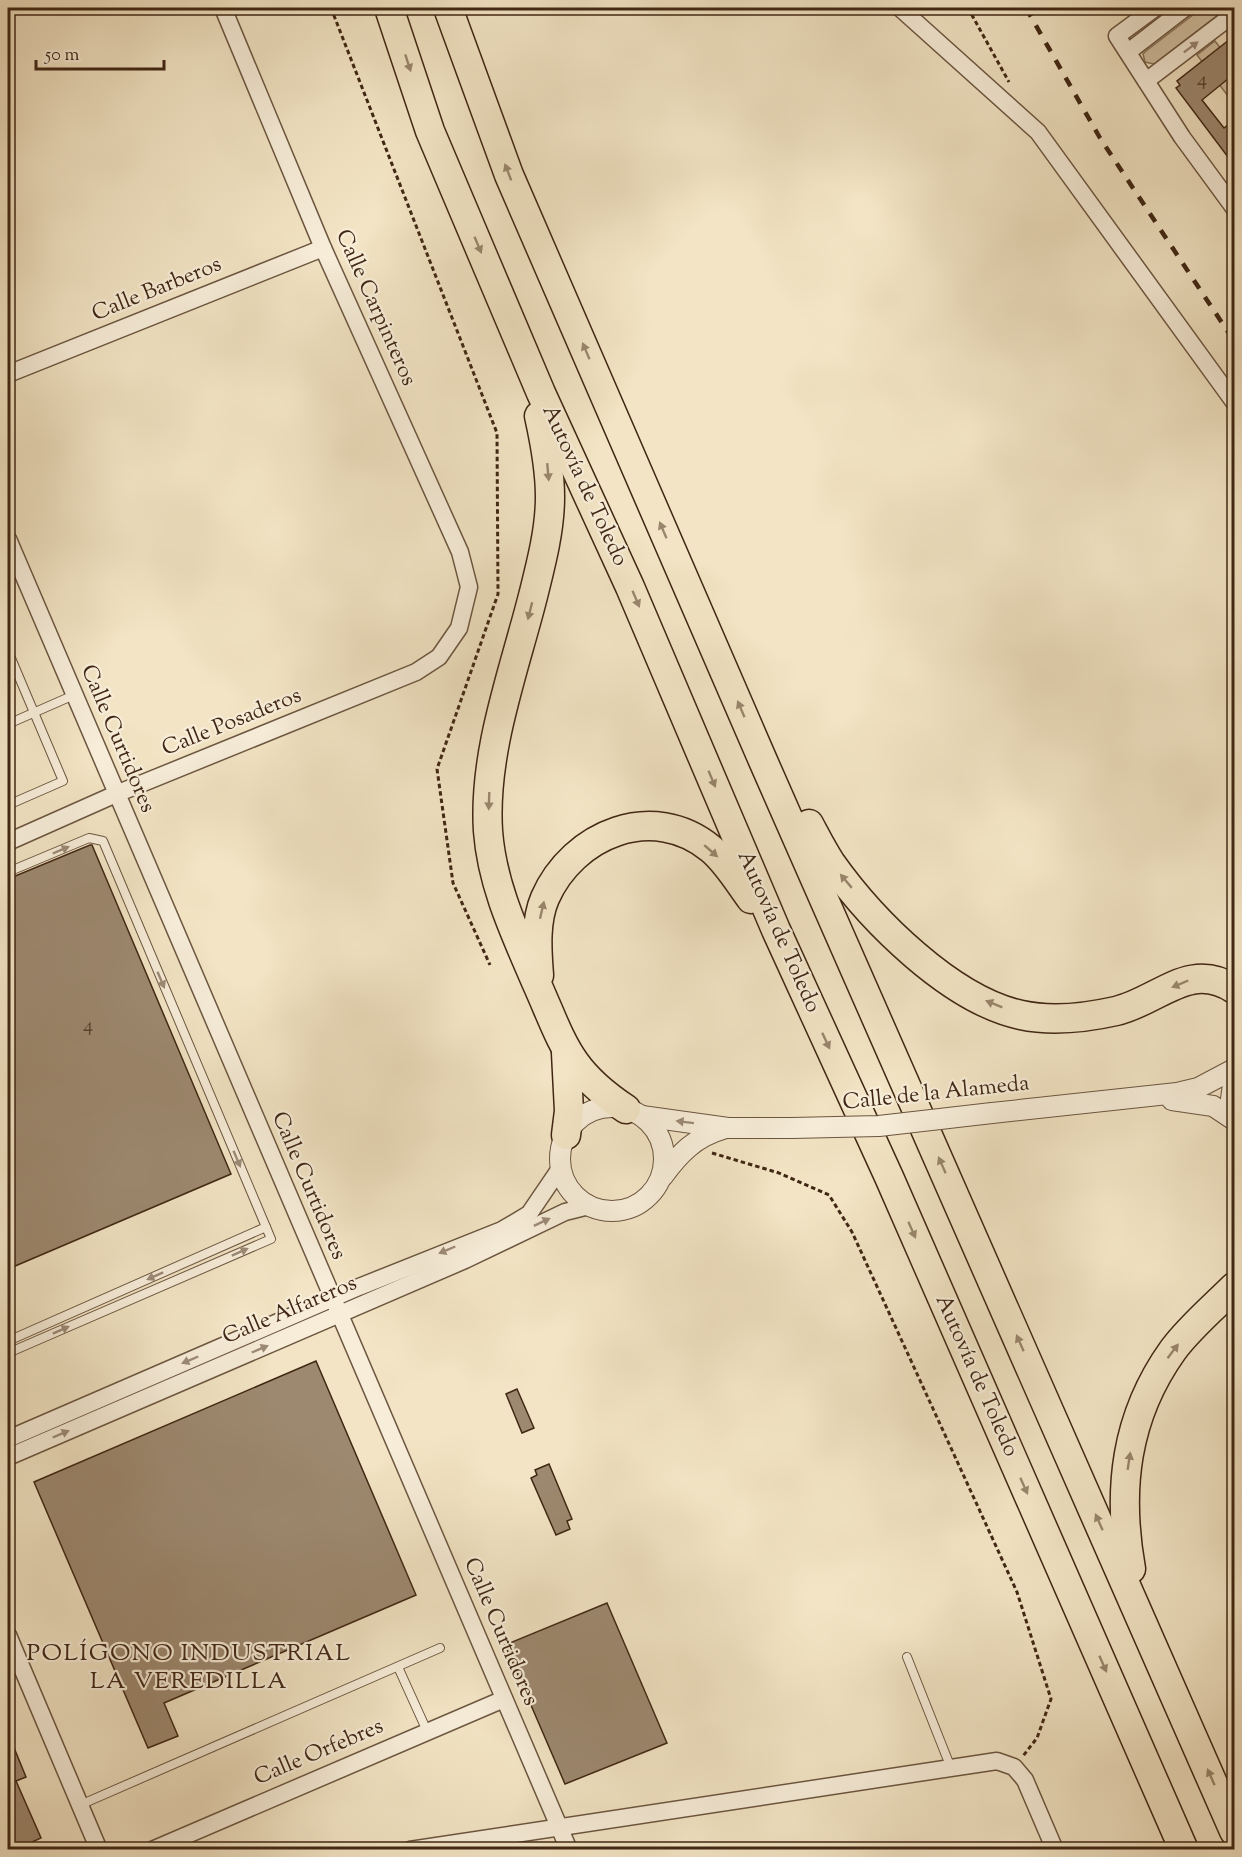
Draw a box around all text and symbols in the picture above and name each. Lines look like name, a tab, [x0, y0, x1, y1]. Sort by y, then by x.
scale bar	[36, 33, 164, 71]
one-way arrow	[1183, 42, 1198, 54]
text: 50 m	[44, 43, 80, 69]
one-way arrow	[403, 54, 413, 72]
house number: 4	[1197, 66, 1207, 95]
one-way arrow	[503, 163, 512, 181]
street label: Calle Carpinteros	[326, 225, 424, 391]
one-way arrow	[473, 236, 483, 254]
street label: Calle Barberos	[87, 249, 227, 331]
one-way arrow	[580, 342, 590, 360]
street label: Autovía de Toledo	[533, 400, 635, 572]
one-way arrow	[543, 463, 553, 482]
one-way arrow	[658, 521, 667, 539]
one-way arrow	[632, 590, 641, 608]
one-way arrow	[524, 601, 534, 620]
street label: Calle Curtidores	[71, 660, 163, 818]
street label: Calle Posaderos	[157, 680, 307, 766]
one-way arrow	[736, 700, 745, 718]
one-way arrow	[707, 770, 716, 787]
one-way arrow	[484, 791, 494, 810]
one-way arrow	[704, 844, 719, 858]
one-way arrow	[53, 845, 70, 854]
street label: Autovía de Toledo	[728, 846, 828, 1018]
one-way arrow	[840, 873, 852, 888]
one-way arrow	[538, 901, 548, 919]
one-way arrow	[157, 971, 166, 988]
one-way arrow	[1171, 979, 1188, 988]
one-way arrow	[984, 999, 1002, 1009]
house number: 4	[83, 1012, 93, 1041]
one-way arrow	[822, 1032, 831, 1049]
street label: Calle de la Alameda	[841, 1068, 1031, 1120]
street label: Calle Curtidores	[262, 1107, 354, 1265]
one-way arrow	[675, 1117, 694, 1127]
one-way arrow	[232, 1151, 242, 1169]
one-way arrow	[937, 1156, 946, 1174]
one-way arrow	[533, 1218, 550, 1227]
one-way arrow	[908, 1221, 917, 1239]
one-way arrow	[437, 1245, 455, 1255]
one-way arrow	[231, 1247, 249, 1256]
street label: Calle Alfareros	[218, 1268, 362, 1354]
one-way arrow	[145, 1271, 163, 1281]
street label: Autovía de Toledo	[926, 1290, 1026, 1462]
one-way arrow	[53, 1325, 71, 1335]
one-way arrow	[1016, 1335, 1025, 1352]
one-way arrow	[1167, 1343, 1180, 1359]
one-way arrow	[251, 1344, 269, 1354]
one-way arrow	[181, 1355, 199, 1365]
one-way arrow	[53, 1429, 71, 1439]
one-way arrow	[1124, 1451, 1133, 1470]
one-way arrow	[1019, 1477, 1029, 1495]
one-way arrow	[1094, 1512, 1104, 1530]
street label: Calle Curtidores	[454, 1553, 546, 1711]
district label: POLÍGONO INDUSTRIAL LA VEREDILLA	[26, 1637, 352, 1699]
one-way arrow	[1098, 1656, 1107, 1673]
street label: Calle Orfebres	[249, 1711, 389, 1795]
one-way arrow	[1206, 1768, 1216, 1786]

